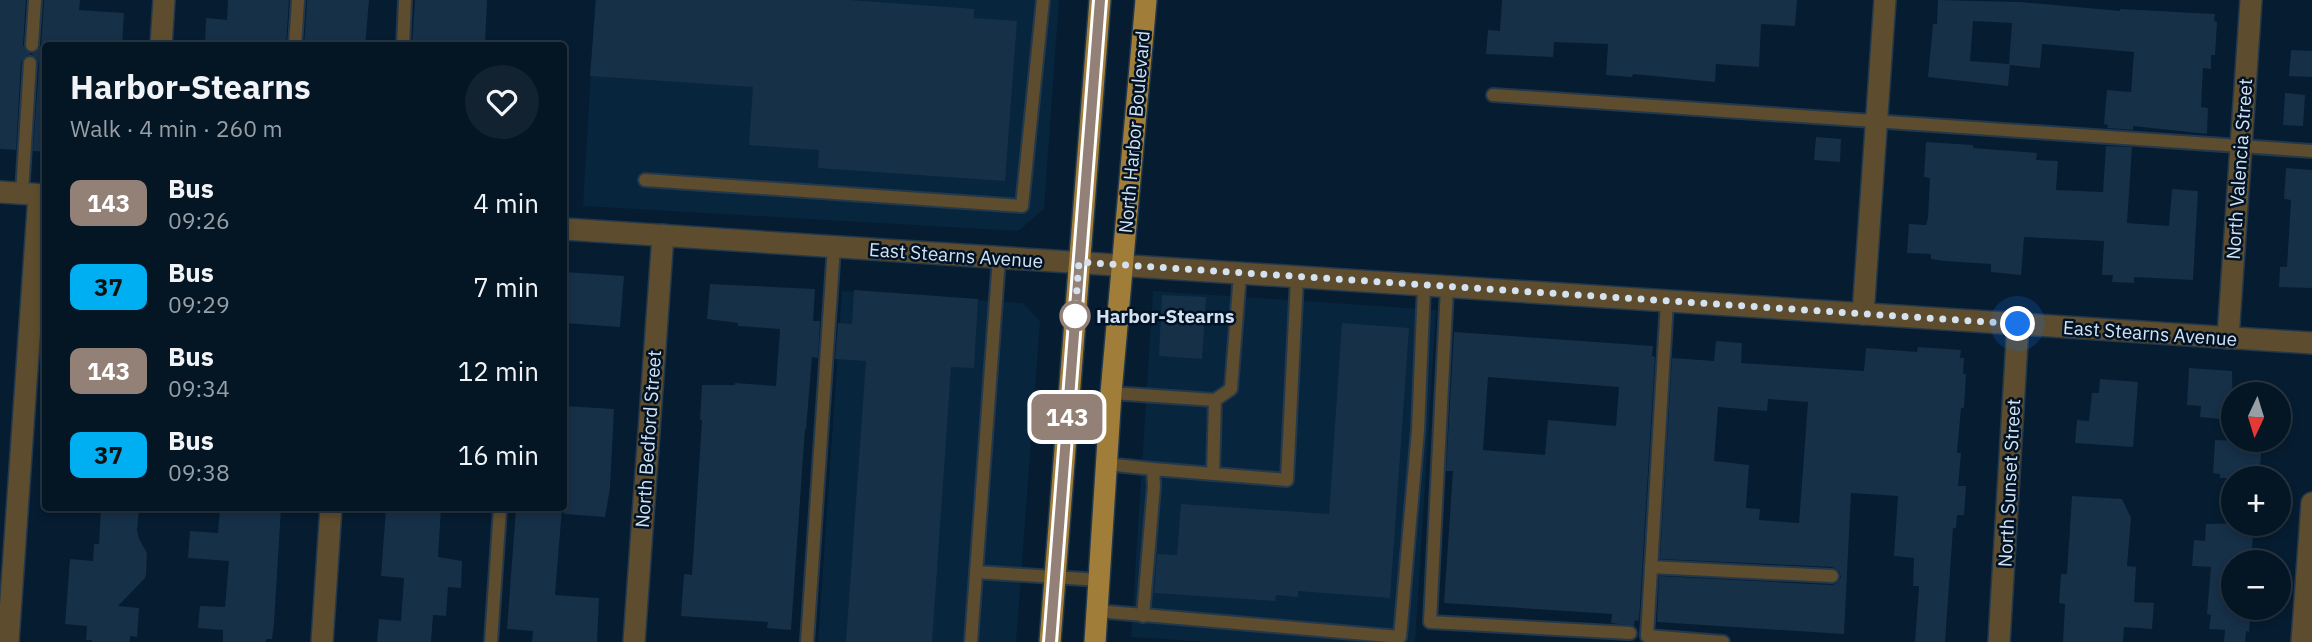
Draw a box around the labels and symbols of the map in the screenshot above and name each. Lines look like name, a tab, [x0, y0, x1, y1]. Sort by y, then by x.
street label: North Harbor Boulevard	[1113, 30, 1155, 234]
street label: North Valencia Street	[2221, 78, 2257, 260]
street label: East Stearns Avenue	[868, 237, 1044, 273]
marker: Harbor-Stearns	[1060, 301, 1090, 331]
place label: Harbor-Stearns	[1096, 304, 1235, 328]
your location	[2000, 306, 2035, 341]
street label: East Stearns Avenue	[2062, 315, 2238, 351]
street label: North Bedford Street	[630, 349, 666, 529]
north arrow	[2221, 382, 2291, 452]
line badge: 143	[1027, 394, 1107, 440]
street label: North Sunset Street	[1993, 398, 2025, 568]

